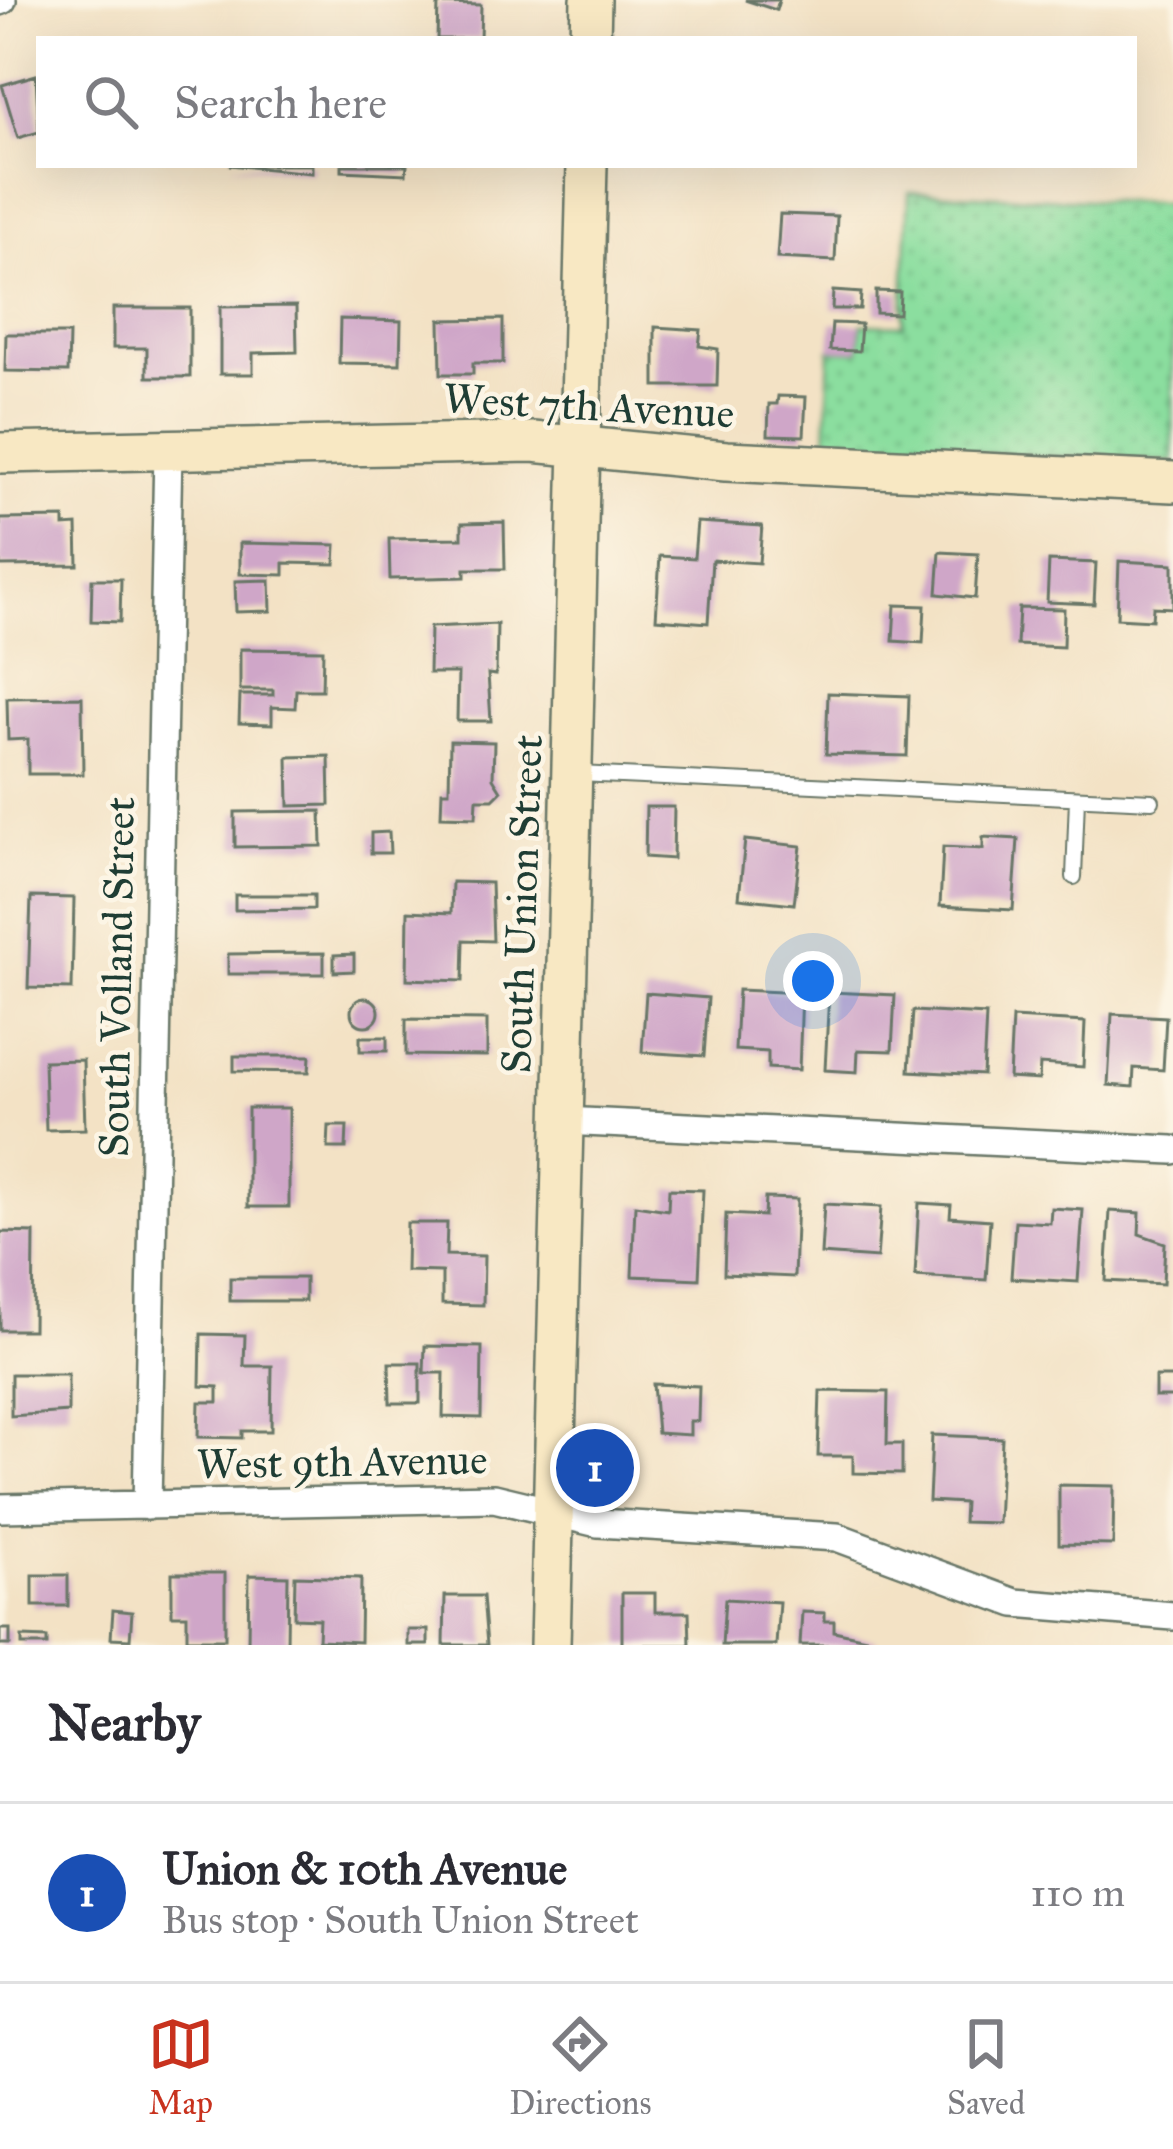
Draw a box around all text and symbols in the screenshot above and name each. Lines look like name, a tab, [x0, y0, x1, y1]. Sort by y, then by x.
search box	[36, 36, 1137, 168]
icon: search	[78, 69, 144, 135]
text: Search here	[174, 75, 387, 130]
street label: West 7th Avenue	[442, 372, 735, 440]
street label: South Union Street	[490, 734, 554, 1074]
street label: South Volland Street	[88, 796, 146, 1158]
your location	[783, 951, 843, 1011]
pin: 1	[556, 1423, 634, 1513]
street label: West 9th Avenue	[196, 1433, 488, 1491]
text: Nearby	[48, 1692, 200, 1754]
text: Union & 10th Avenue	[162, 1841, 567, 1896]
text: 1	[79, 1869, 95, 1917]
text: 110 m	[1030, 1869, 1125, 1917]
text: Bus stop · South Union Street	[162, 1896, 639, 1944]
tab: Map	[148, 2011, 214, 2123]
tab: Directions	[509, 2011, 651, 2123]
tab: Saved	[947, 2011, 1025, 2123]

